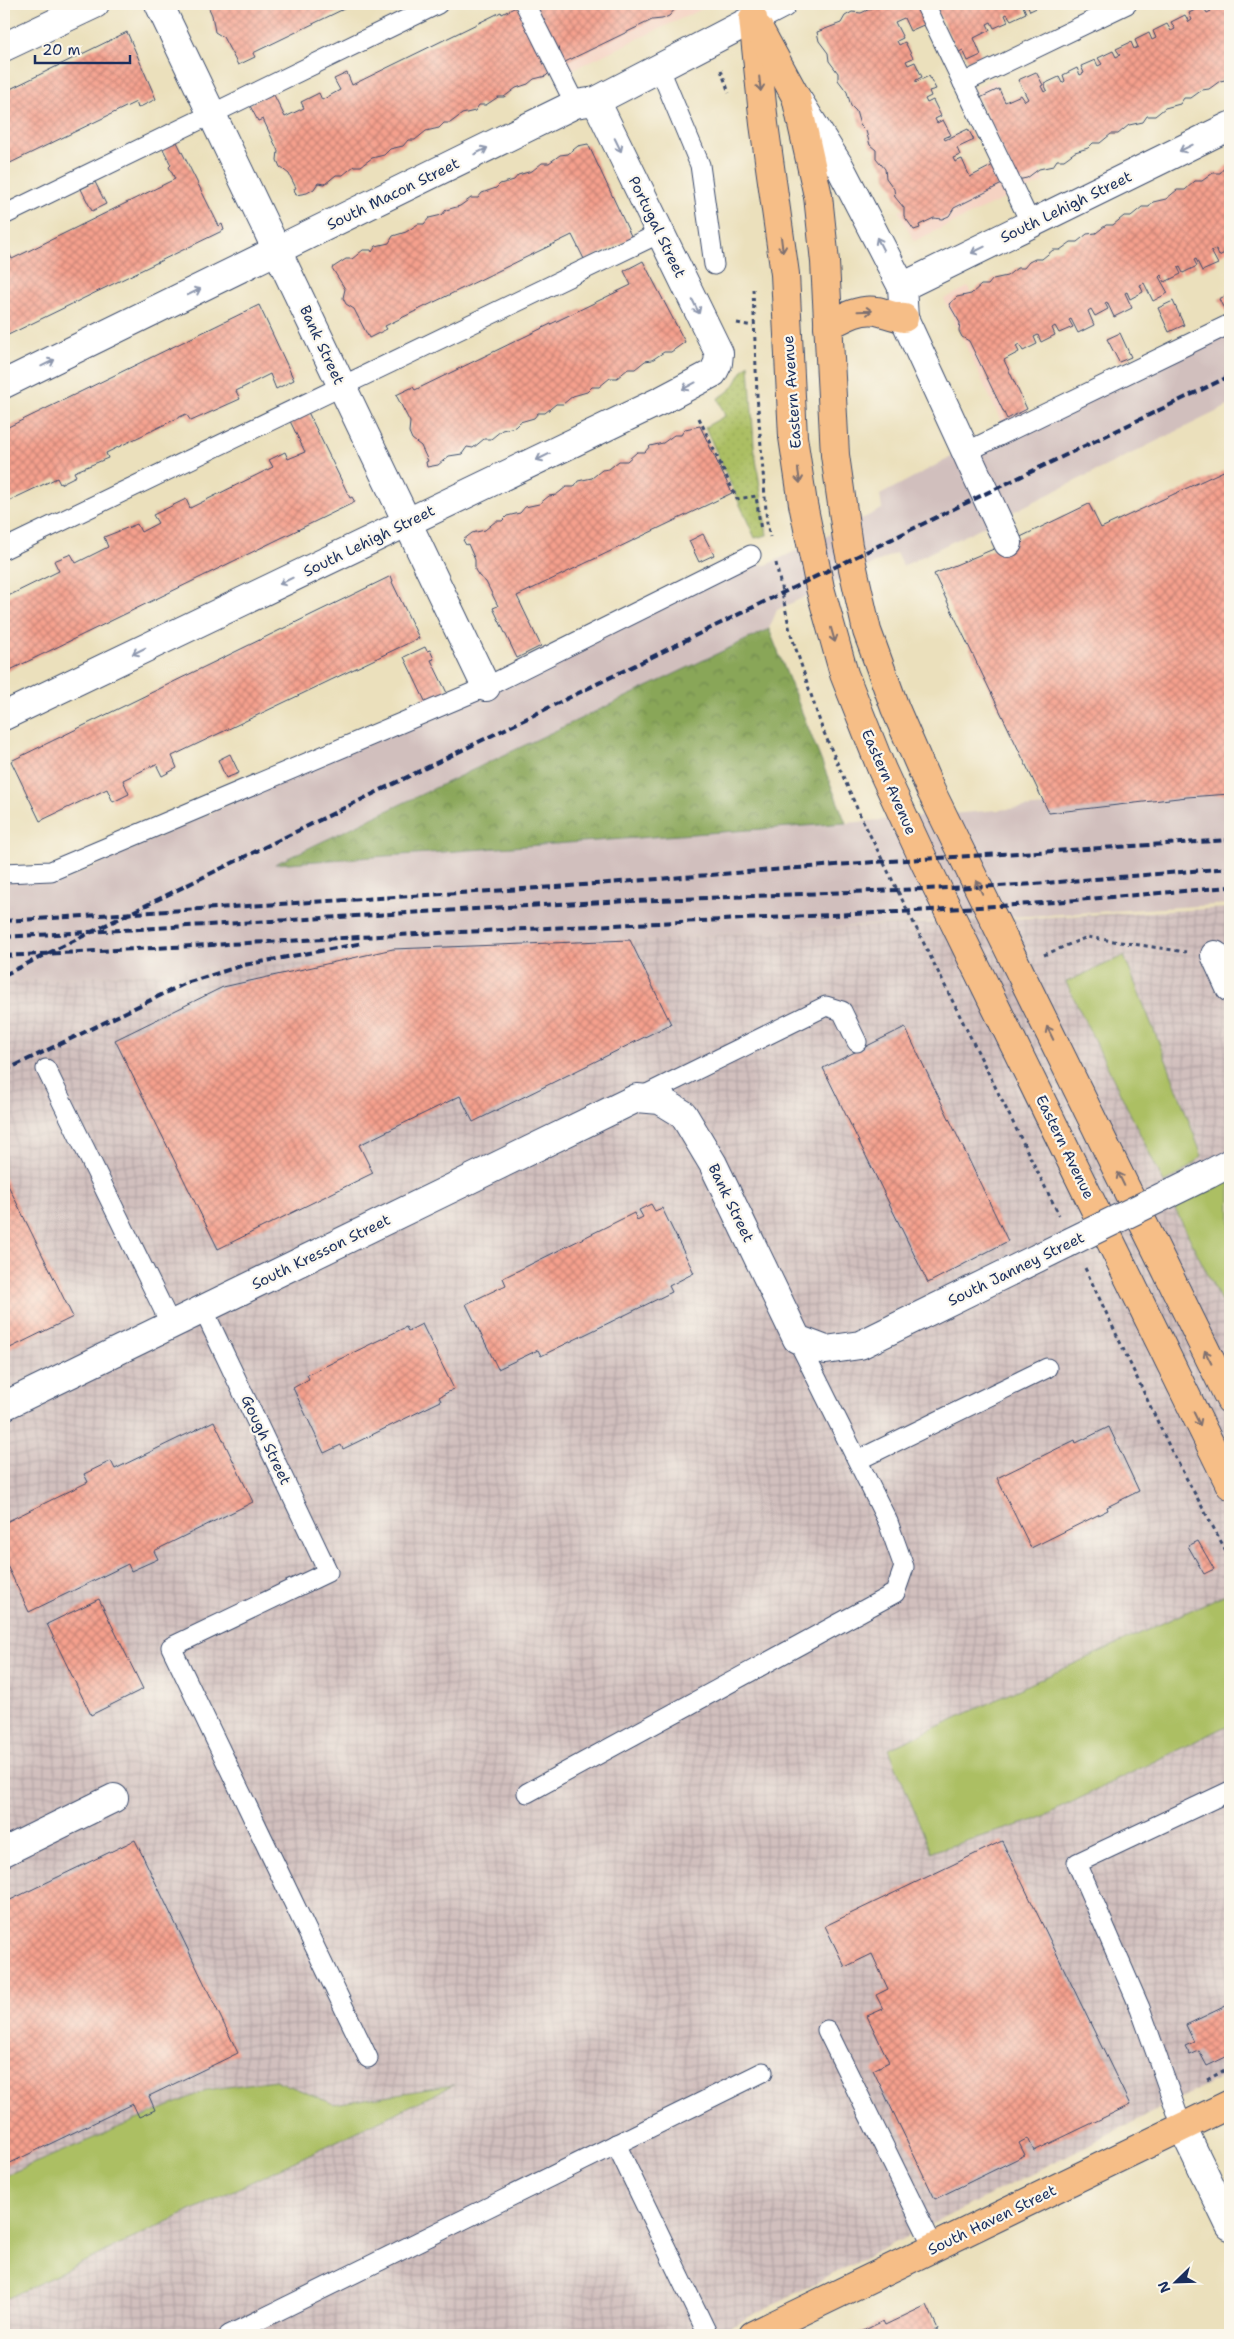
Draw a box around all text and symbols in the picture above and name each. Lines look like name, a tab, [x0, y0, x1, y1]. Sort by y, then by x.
scale bar	[35, 32, 130, 64]
text: 20 m	[42, 40, 81, 60]
one-way arrow	[755, 75, 765, 91]
one-way arrow	[613, 137, 623, 152]
one-way arrow	[1179, 143, 1194, 153]
one-way arrow	[473, 146, 488, 155]
street label: South Macon Street	[323, 153, 463, 235]
street label: South Lehigh Street	[997, 166, 1135, 248]
street label: Portugal Street	[624, 173, 690, 281]
one-way arrow	[777, 236, 787, 252]
one-way arrow	[875, 236, 885, 251]
one-way arrow	[971, 246, 986, 255]
one-way arrow	[186, 287, 201, 296]
one-way arrow	[691, 299, 701, 314]
street label: Bank Street	[295, 302, 349, 388]
one-way arrow	[856, 307, 872, 316]
street label: Eastern Avenue	[778, 335, 806, 449]
one-way arrow	[40, 358, 55, 368]
one-way arrow	[681, 381, 696, 391]
one-way arrow	[536, 453, 551, 463]
one-way arrow	[794, 468, 804, 484]
street label: South Lehigh Street	[300, 500, 438, 582]
one-way arrow	[279, 577, 294, 586]
one-way arrow	[829, 627, 838, 643]
one-way arrow	[132, 647, 147, 656]
street label: Eastern Avenue	[857, 726, 921, 838]
one-way arrow	[974, 880, 983, 895]
one-way arrow	[1045, 1026, 1054, 1041]
street label: Eastern Avenue	[1031, 1092, 1099, 1202]
street label: Bank Street	[703, 1160, 759, 1246]
one-way arrow	[1116, 1172, 1126, 1187]
street label: South Kresson Street	[248, 1210, 394, 1294]
street label: South Janney Street	[945, 1227, 1087, 1311]
one-way arrow	[1203, 1350, 1212, 1365]
street label: Gough Street	[236, 1392, 296, 1488]
one-way arrow	[1193, 1411, 1202, 1426]
street label: South Haven Street	[924, 2180, 1060, 2260]
north arrow	[1152, 2256, 1202, 2306]
text: N	[1154, 2278, 1174, 2296]

